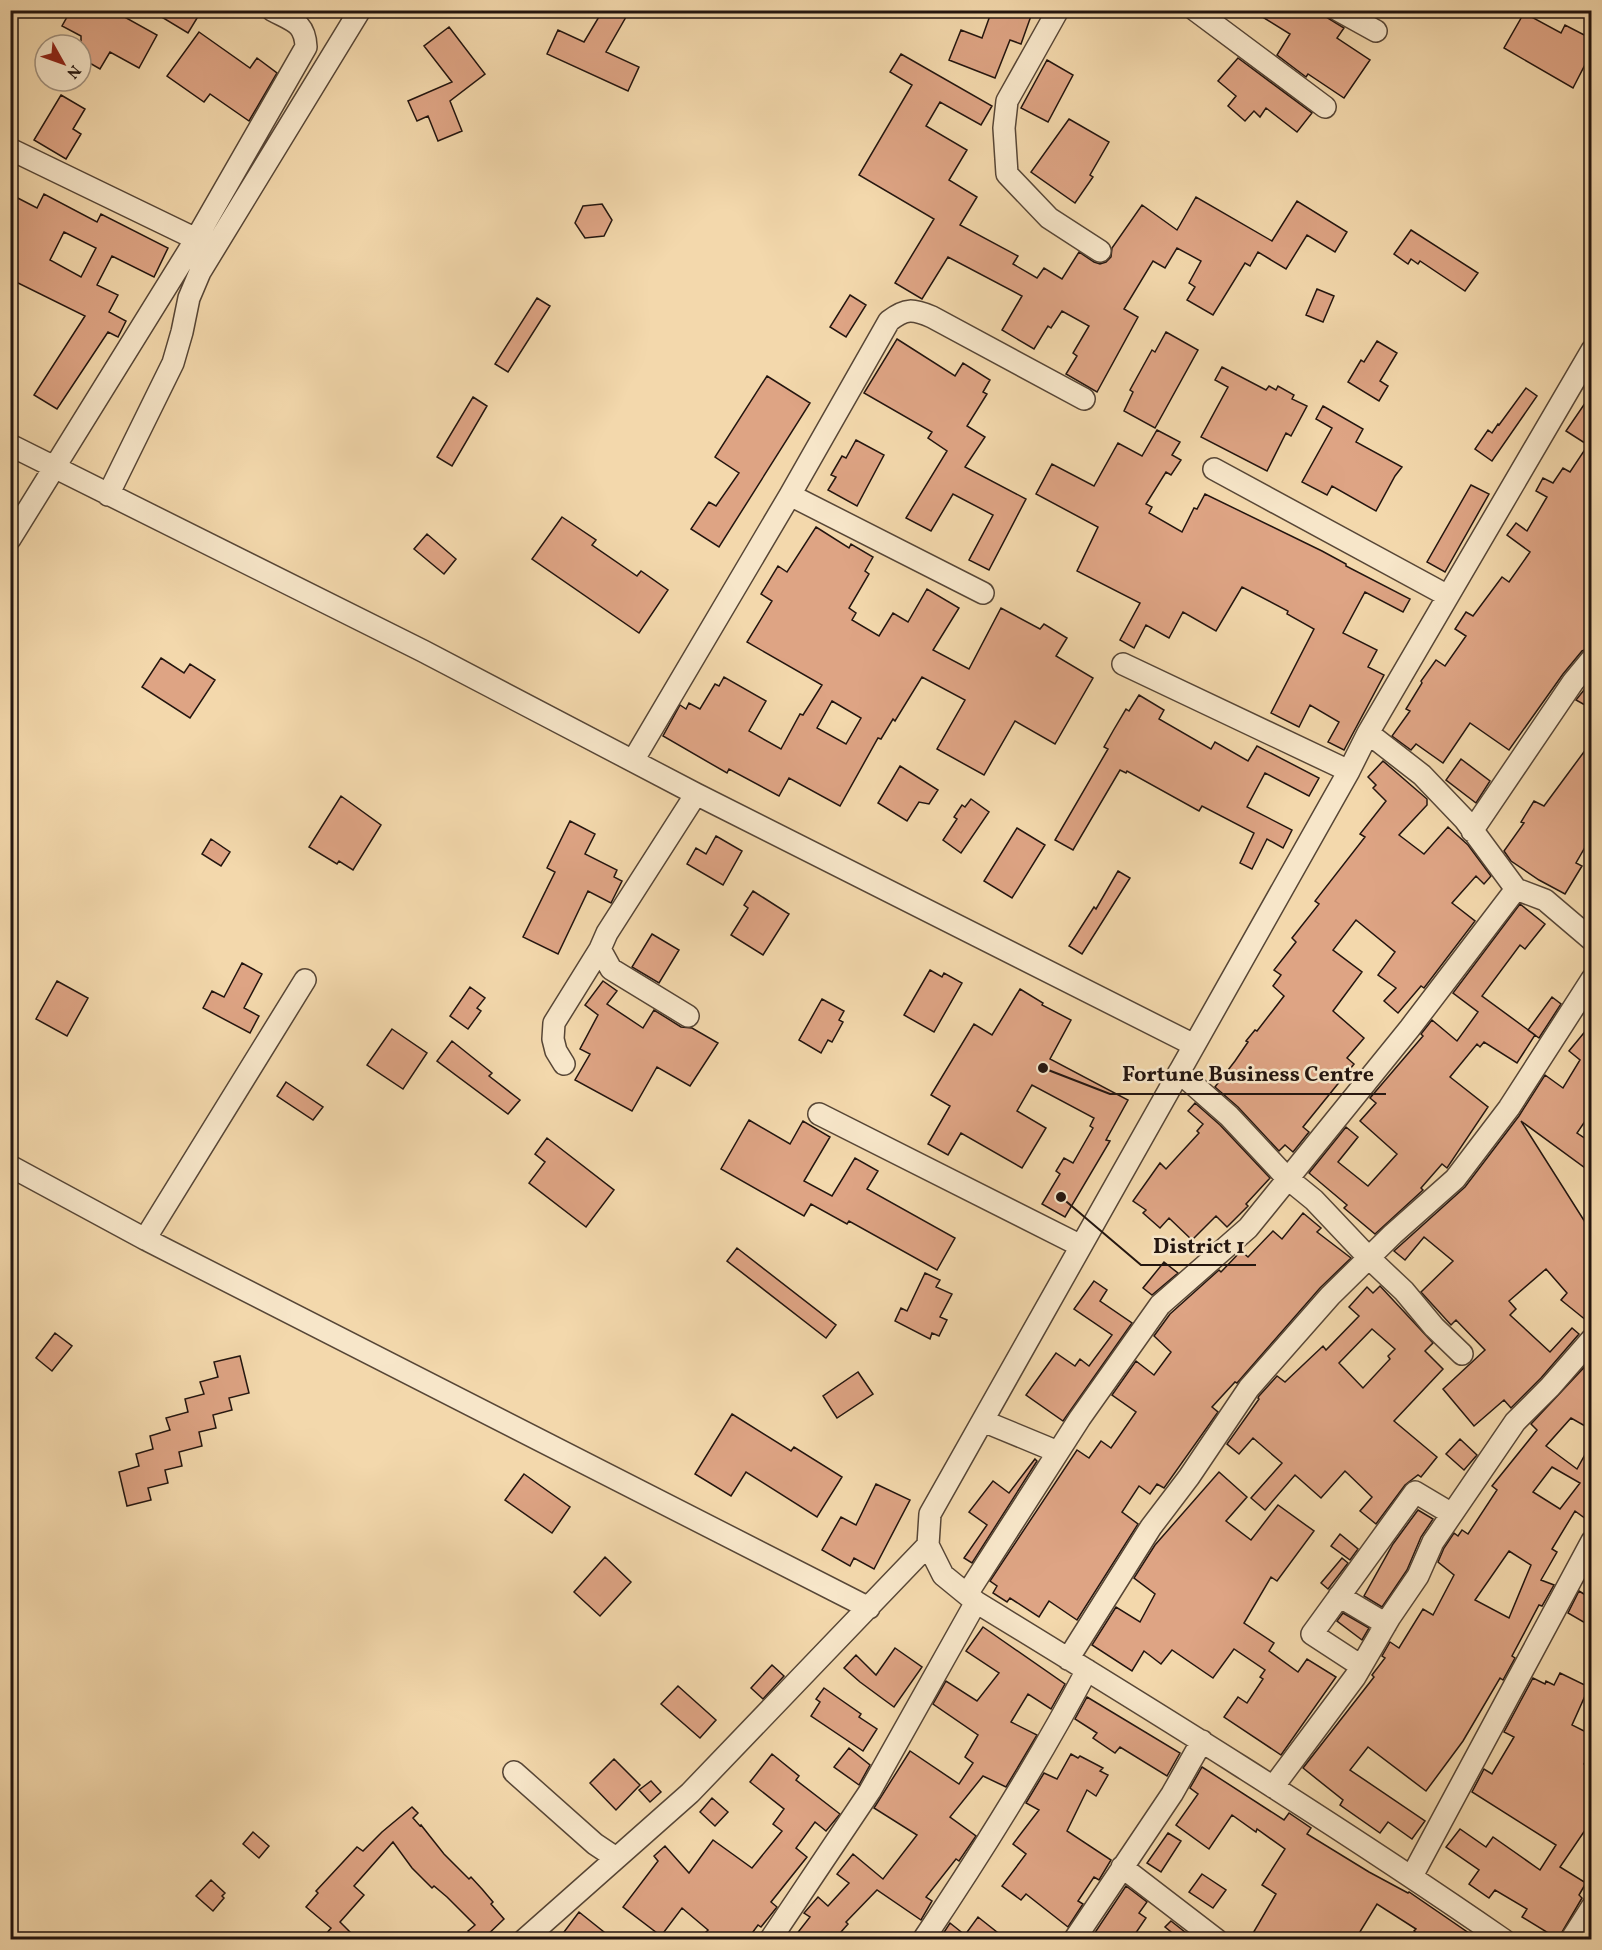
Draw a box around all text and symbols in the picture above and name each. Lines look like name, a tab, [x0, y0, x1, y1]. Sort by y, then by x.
north arrow	[33, 33, 93, 93]
text: N	[61, 60, 85, 83]
callout: Fortune Business Centre	[1110, 1054, 1386, 1094]
text: Fortune Business Centre	[1122, 1060, 1374, 1091]
callout: District 1	[1141, 1225, 1256, 1265]
text: District 1	[1153, 1232, 1245, 1263]

